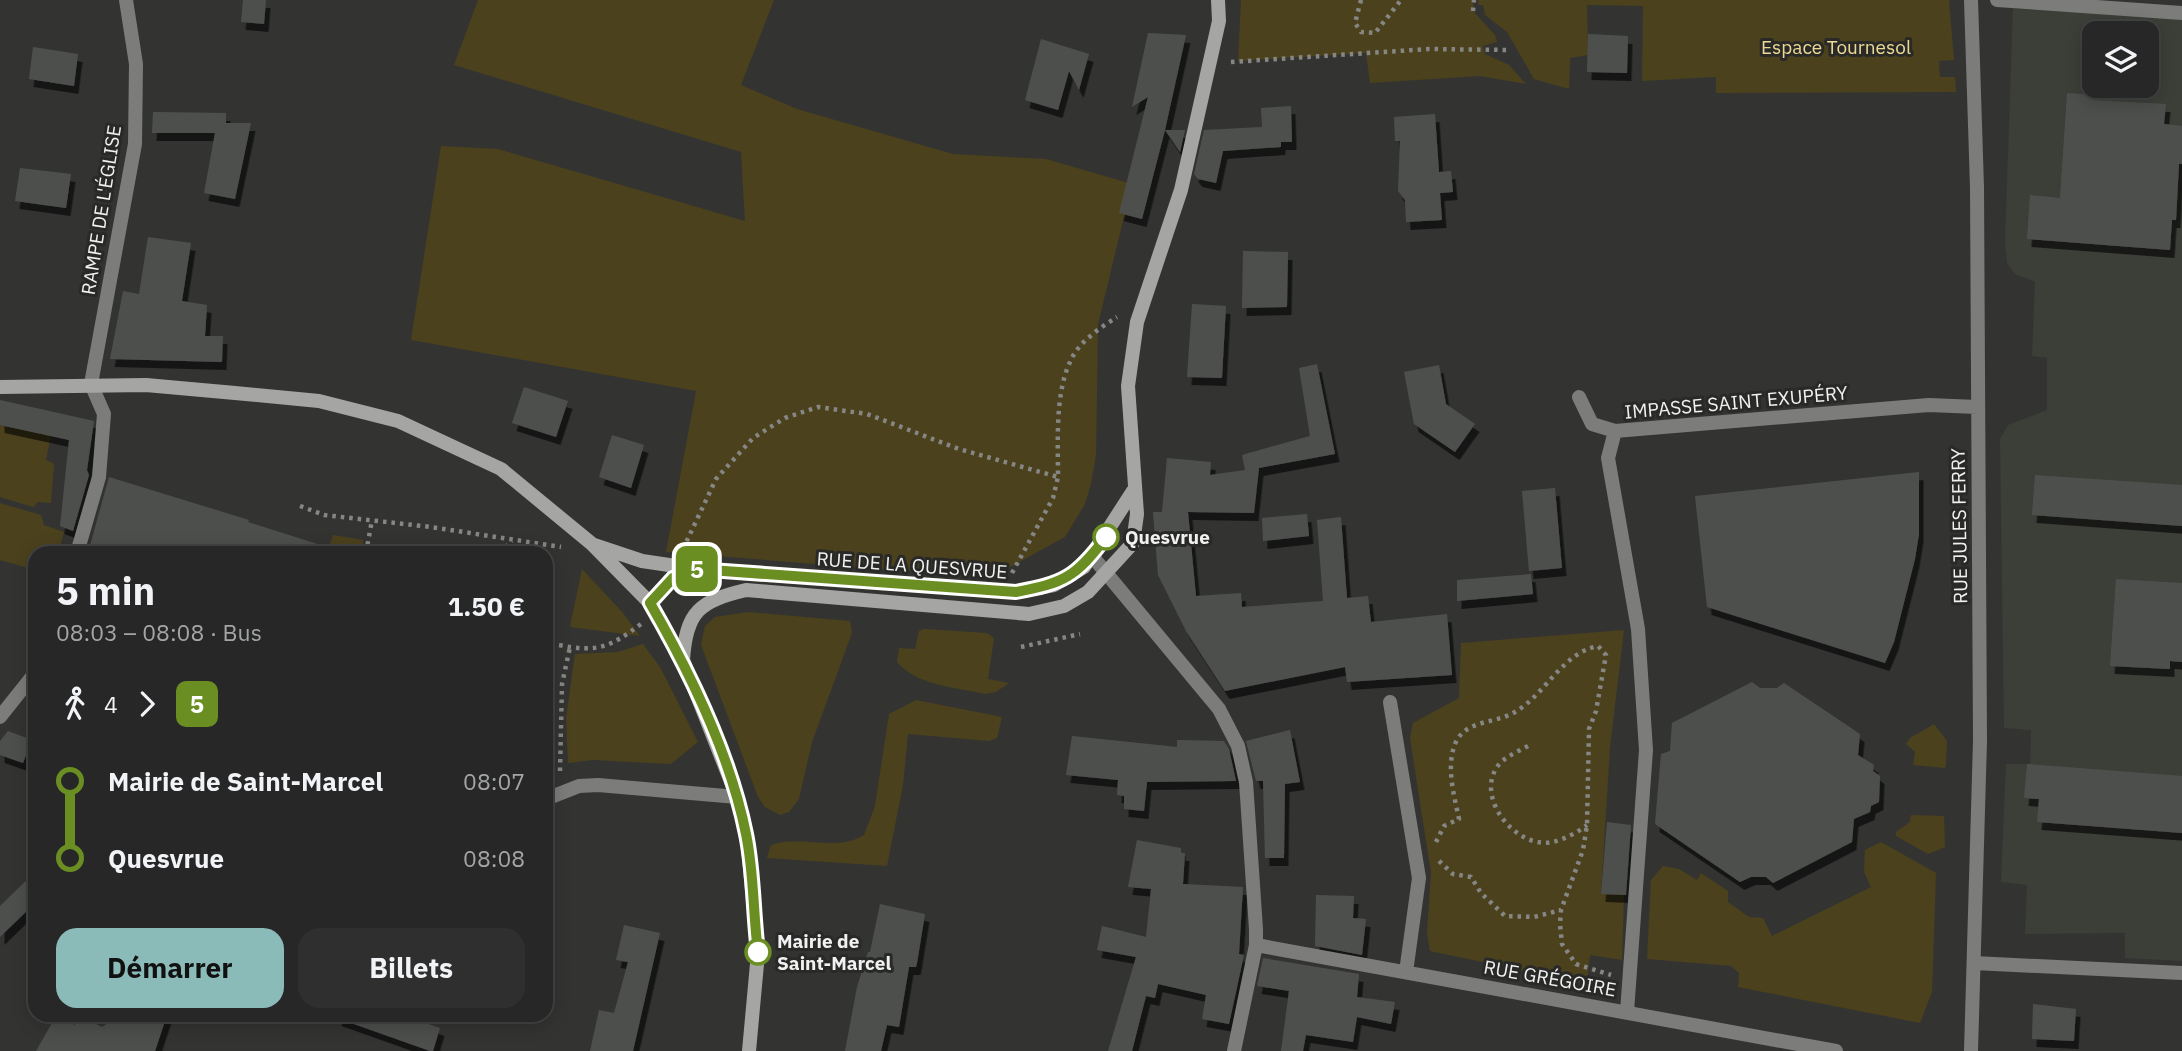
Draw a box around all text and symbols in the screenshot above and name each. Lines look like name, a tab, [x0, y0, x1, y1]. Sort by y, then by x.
map controls	[2082, 21, 2159, 98]
button: layers	[2082, 21, 2159, 98]
park label: Espace Tournesol	[1761, 35, 1911, 59]
street label: RAMPE DE L'ÉGLISE	[76, 123, 126, 297]
street label: IMPASSE SAINT EXUPÉRY	[1623, 380, 1849, 424]
street label: RUE JULES FERRY	[1946, 447, 1972, 604]
marker: Quesvrue	[1093, 524, 1119, 550]
place label: Quesvrue	[1125, 525, 1210, 549]
line badge: 5	[674, 546, 720, 592]
street label: RUE DE LA QUESVRUE	[816, 546, 1008, 584]
text: 5	[690, 553, 704, 585]
text: 5 min	[56, 566, 155, 615]
text: 1.50 €	[448, 589, 525, 623]
text: 08:03 – 08:08 · Bus	[56, 617, 262, 647]
icon: walk	[56, 685, 94, 723]
icon: forward	[128, 685, 166, 723]
text: 5	[190, 688, 204, 720]
text: 4	[104, 689, 118, 719]
text: Mairie de Saint-Marcel	[108, 764, 383, 798]
text: 08:07	[463, 766, 525, 796]
text: Quesvrue	[108, 841, 224, 875]
text: 08:08	[463, 843, 525, 873]
button: Démarrer	[56, 928, 284, 1008]
button: Billets	[298, 928, 525, 1008]
place label: Mairie de Saint-Marcel	[777, 929, 892, 975]
marker: Mairie de Saint-Marcel	[745, 939, 771, 965]
street label: RUE GRÉGOIRE	[1482, 955, 1618, 1001]

